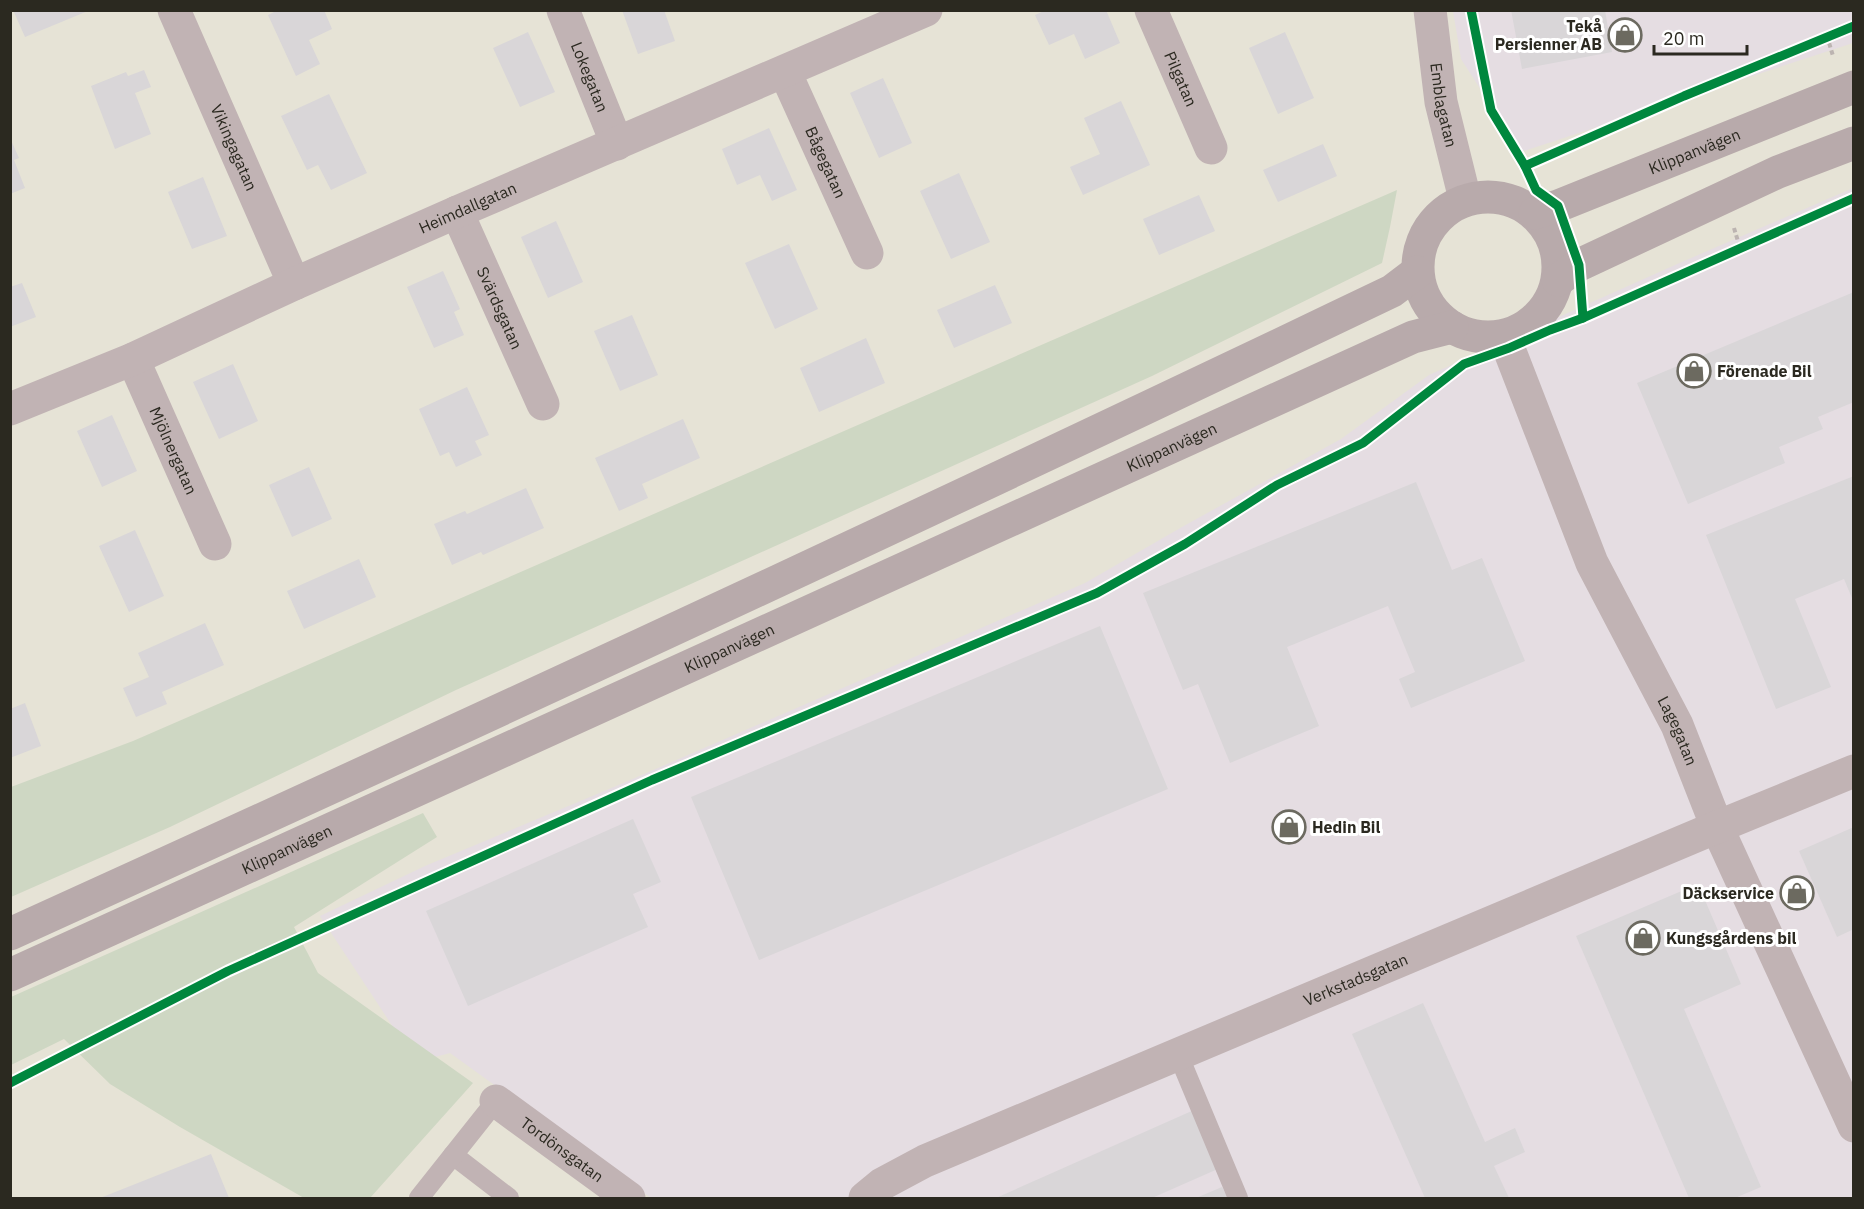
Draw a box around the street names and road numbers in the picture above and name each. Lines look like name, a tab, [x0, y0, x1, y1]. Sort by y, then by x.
street label: Lokegatan	[567, 39, 613, 115]
street label: Pilgatan	[1160, 48, 1202, 109]
street label: Emblagatan	[1426, 62, 1462, 149]
street label: Vikingagatan	[206, 101, 262, 194]
street label: Bågegatan	[801, 123, 851, 201]
street label: Klippanvägen	[1646, 124, 1743, 179]
street label: Heimdallgatan	[415, 178, 520, 238]
street label: Svärdsgatan	[473, 263, 527, 352]
street label: Mjölnergatan	[145, 403, 202, 497]
street label: Klippanvägen	[1123, 418, 1220, 476]
street label: Klippanvägen	[681, 619, 777, 677]
street label: Lagegatan	[1654, 693, 1702, 768]
street label: Klippanvägen	[238, 820, 335, 878]
street label: Verkstadsgatan	[1300, 949, 1411, 1010]
street label: Tordönsgatan	[517, 1112, 608, 1186]

